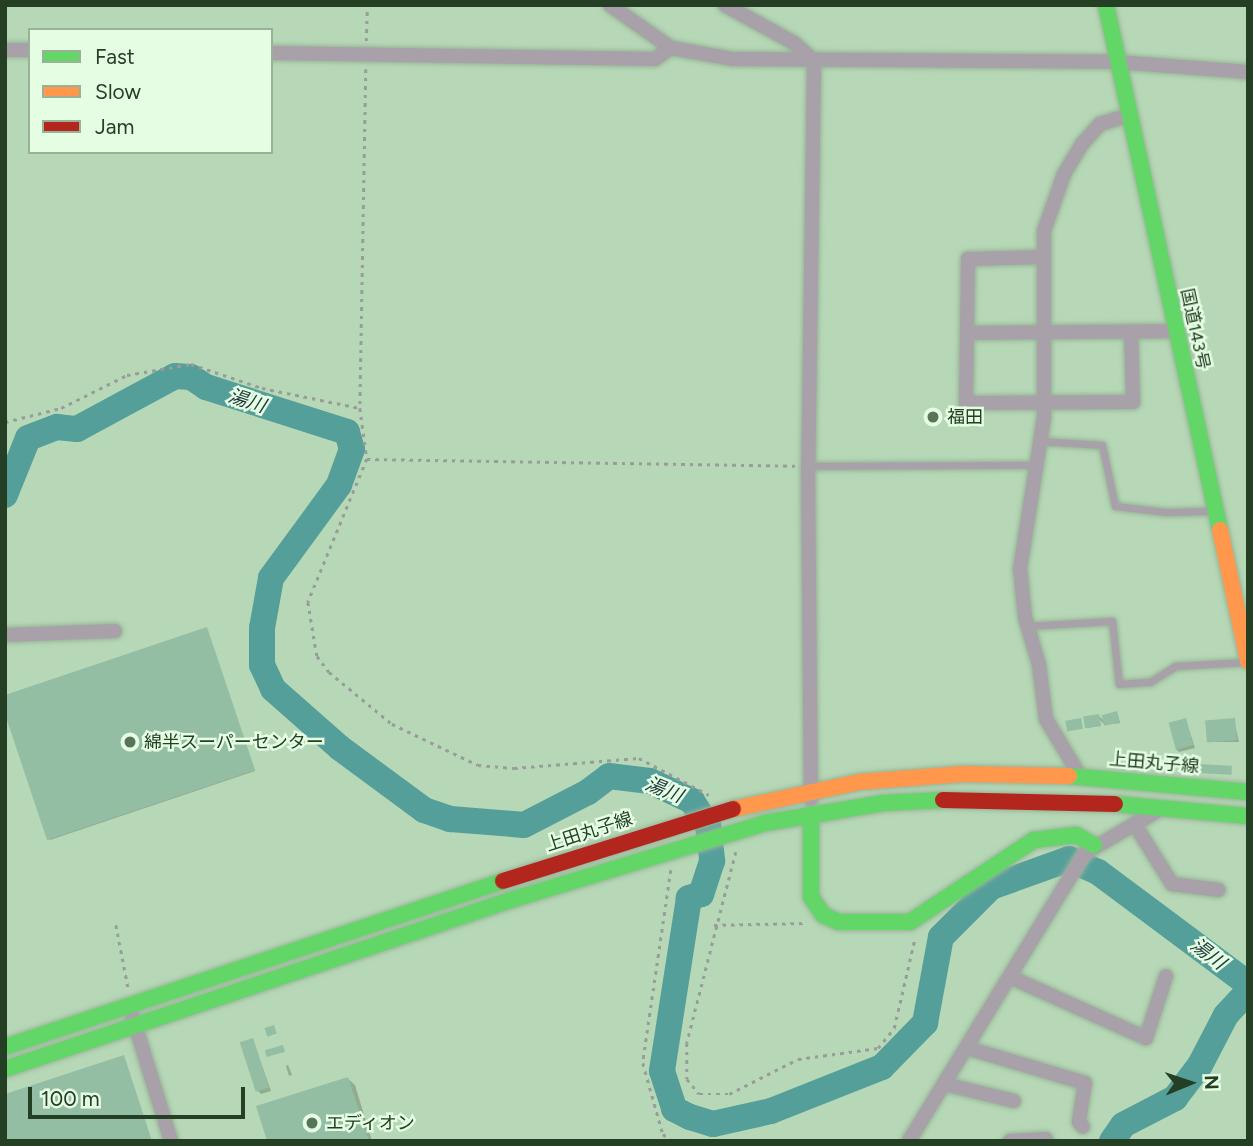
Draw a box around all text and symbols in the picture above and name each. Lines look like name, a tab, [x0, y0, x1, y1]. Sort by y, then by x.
legend	[28, 28, 273, 154]
text: Fast	[95, 44, 135, 69]
text: Slow	[95, 79, 141, 104]
text: Jam	[95, 114, 134, 139]
street label: 国道143号	[1176, 286, 1214, 372]
water label: 湯川	[225, 384, 269, 418]
place label: 福田	[947, 406, 983, 428]
marker: 福田	[925, 409, 941, 425]
place label: 綿半スーパーセンター	[144, 731, 324, 753]
marker: 綿半スーパーセンター	[122, 734, 138, 750]
street label: 上田丸子線	[1108, 748, 1200, 778]
water label: 湯川	[642, 772, 686, 808]
street label: 上田丸子線	[543, 808, 635, 856]
water label: 湯川	[1186, 933, 1230, 975]
north arrow	[1155, 1048, 1225, 1118]
scale bar	[32, 1072, 248, 1116]
text: N	[1200, 1075, 1223, 1090]
text: 100 m	[41, 1086, 100, 1111]
place label: エディオン	[326, 1112, 416, 1134]
marker: エディオン	[304, 1115, 320, 1131]

